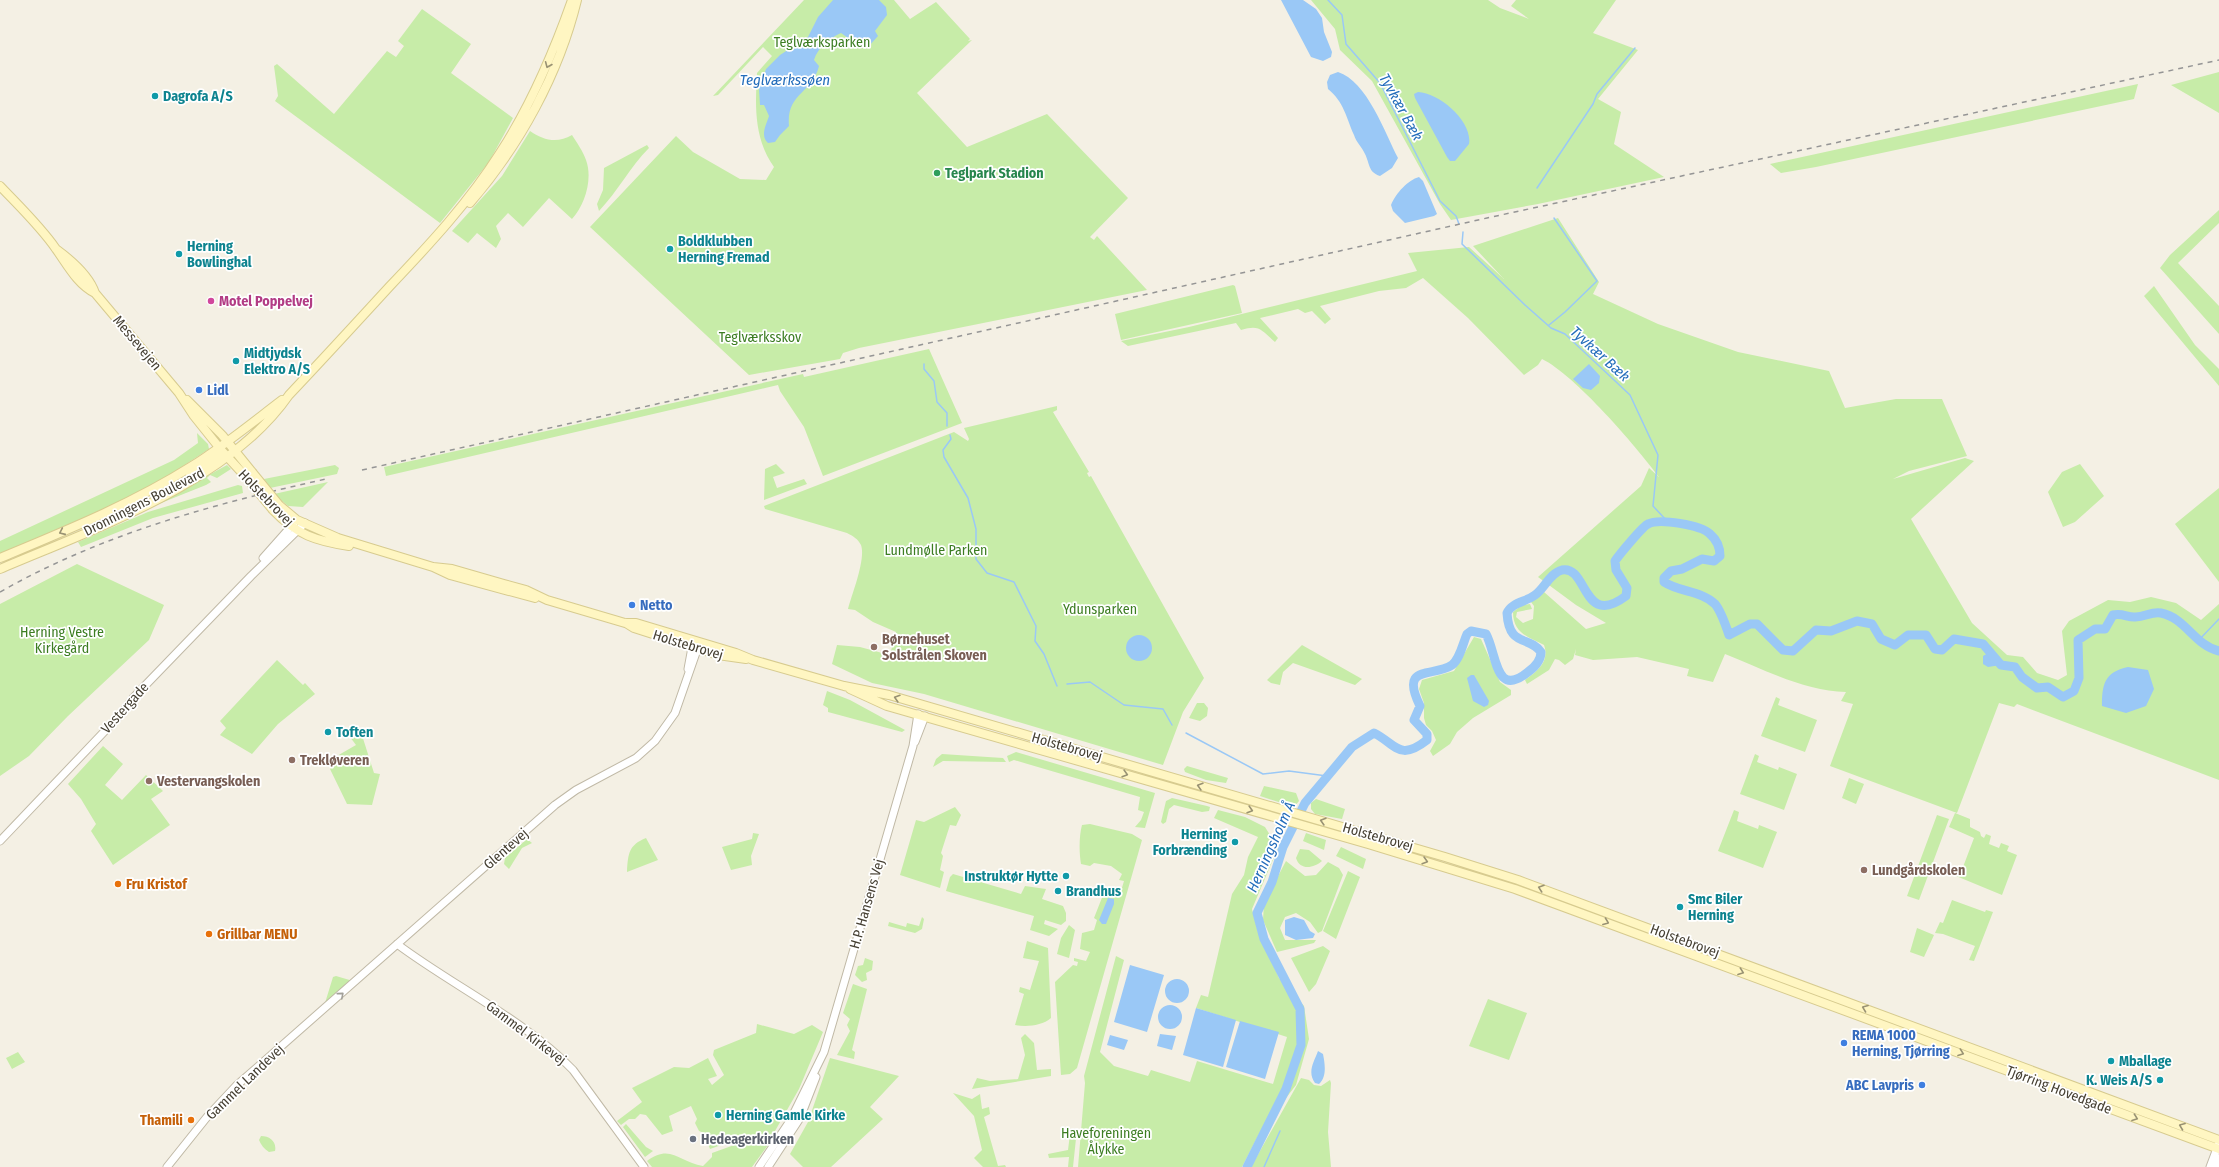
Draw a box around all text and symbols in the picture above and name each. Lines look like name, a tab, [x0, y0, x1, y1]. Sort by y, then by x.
park label: Teglværksparken	[774, 34, 870, 51]
one-way arrow	[544, 61, 552, 68]
water label: Tyvkær Bæk	[1375, 70, 1427, 144]
water label: Teglværkssøen	[740, 71, 830, 89]
place label: Dagrofa A/S	[163, 88, 233, 105]
marker: Dagrofa A/S	[150, 91, 160, 101]
place label: Teglpark Stadion	[945, 165, 1044, 182]
marker: Teglpark Stadion	[932, 168, 942, 178]
place label: Boldklubben Herning Fremad	[678, 233, 770, 266]
place label: Herning Bowlinghal	[187, 238, 252, 271]
marker: Boldklubben Herning Fremad	[665, 244, 675, 254]
marker: Herning Bowlinghal	[174, 249, 184, 259]
place label: Motel Poppelvej	[219, 293, 313, 310]
marker: Motel Poppelvej	[206, 296, 216, 306]
street label: Messevejen	[109, 312, 165, 374]
water label: Tyvkær Bæk	[1567, 323, 1634, 386]
park label: Teglværksskov	[719, 329, 802, 346]
place label: Midtjydsk Elektro A/S	[244, 345, 310, 378]
marker: Midtjydsk Elektro A/S	[231, 356, 241, 366]
place label: Lidl	[207, 382, 229, 399]
marker: Lidl	[194, 385, 204, 395]
street label: Dronningens Boulevard	[81, 464, 207, 540]
street label: Holstebrovej	[235, 466, 297, 530]
one-way arrow	[58, 527, 66, 535]
park label: Lundmølle Parken	[885, 542, 987, 559]
place label: Netto	[640, 597, 673, 614]
marker: Netto	[627, 600, 637, 610]
park label: Ydunsparken	[1063, 601, 1137, 618]
park label: Herning Vestre Kirkegård	[20, 624, 104, 657]
street label: Holstebrovej	[651, 626, 725, 664]
place label: Børnehuset Solstrålen Skoven	[882, 631, 987, 664]
marker: Børnehuset Solstrålen Skoven	[869, 642, 879, 652]
street label: Vestergade	[98, 679, 153, 737]
one-way arrow	[893, 694, 900, 703]
place label: Toften	[336, 724, 373, 741]
marker: Toften	[323, 727, 333, 737]
street label: Holstebrovej	[1030, 729, 1104, 765]
place label: Trekløveren	[300, 752, 369, 769]
marker: Trekløveren	[287, 755, 297, 765]
one-way arrow	[1121, 769, 1128, 778]
place label: Vestervangskolen	[156, 773, 260, 790]
marker: Vestervangskolen	[144, 776, 154, 786]
one-way arrow	[1197, 782, 1204, 791]
water label: Herningsholm Å	[1243, 799, 1299, 895]
one-way arrow	[1246, 805, 1253, 814]
one-way arrow	[1320, 817, 1327, 826]
street label: Holstebrovej	[1341, 819, 1415, 855]
street label: Glentevej	[480, 825, 532, 873]
place label: Herning Forbrænding	[1153, 826, 1227, 859]
marker: Herning Forbrænding	[1230, 837, 1240, 847]
one-way arrow	[1421, 856, 1428, 865]
street label: H.P. Hansens Vej	[846, 857, 888, 951]
place label: Lundgårdskolen	[1872, 862, 1965, 879]
marker: Lundgårdskolen	[1859, 865, 1869, 875]
place label: Instruktør Hytte	[964, 868, 1058, 885]
marker: Instruktør Hytte	[1061, 871, 1071, 881]
place label: Fru Kristof	[126, 876, 188, 893]
marker: Fru Kristof	[113, 879, 123, 889]
place label: Brandhus	[1066, 883, 1121, 900]
one-way arrow	[1538, 884, 1545, 893]
marker: Brandhus	[1053, 886, 1063, 896]
place label: Smc Biler Herning	[1688, 891, 1743, 924]
marker: Smc Biler Herning	[1675, 902, 1685, 912]
one-way arrow	[1603, 917, 1610, 925]
street label: Holstebrovej	[1648, 921, 1722, 961]
place label: Grillbar MENU	[217, 926, 297, 943]
marker: Grillbar MENU	[204, 929, 214, 939]
one-way arrow	[1738, 967, 1745, 975]
one-way arrow	[336, 992, 344, 1000]
street label: Gammel Kirkevej	[483, 997, 569, 1069]
one-way arrow	[1862, 1004, 1869, 1012]
place label: REMA 1000 Herning, Tjørring	[1852, 1027, 1950, 1060]
marker: REMA 1000 Herning, Tjørring	[1839, 1038, 1849, 1048]
street label: Gammel Landevej	[203, 1041, 287, 1123]
one-way arrow	[1957, 1049, 1964, 1057]
place label: Mballage	[2119, 1053, 2172, 1070]
marker: Mballage	[2106, 1056, 2116, 1066]
street label: Tjørring Hovedgade	[2004, 1062, 2114, 1118]
place label: K. Weis A/S	[2086, 1072, 2152, 1089]
marker: K. Weis A/S	[2155, 1075, 2165, 1085]
place label: ABC Lavpris	[1845, 1077, 1914, 1094]
marker: ABC Lavpris	[1917, 1080, 1927, 1090]
place label: Herning Gamle Kirke	[726, 1107, 845, 1124]
marker: Herning Gamle Kirke	[713, 1110, 723, 1120]
place label: Thamili	[140, 1112, 183, 1129]
one-way arrow	[2132, 1114, 2139, 1122]
marker: Thamili	[186, 1115, 196, 1125]
one-way arrow	[2179, 1122, 2186, 1130]
park label: Haveforeningen Ålykke	[1061, 1125, 1151, 1158]
place label: Hedeagerkirken	[701, 1131, 794, 1148]
marker: Hedeagerkirken	[688, 1134, 698, 1144]

